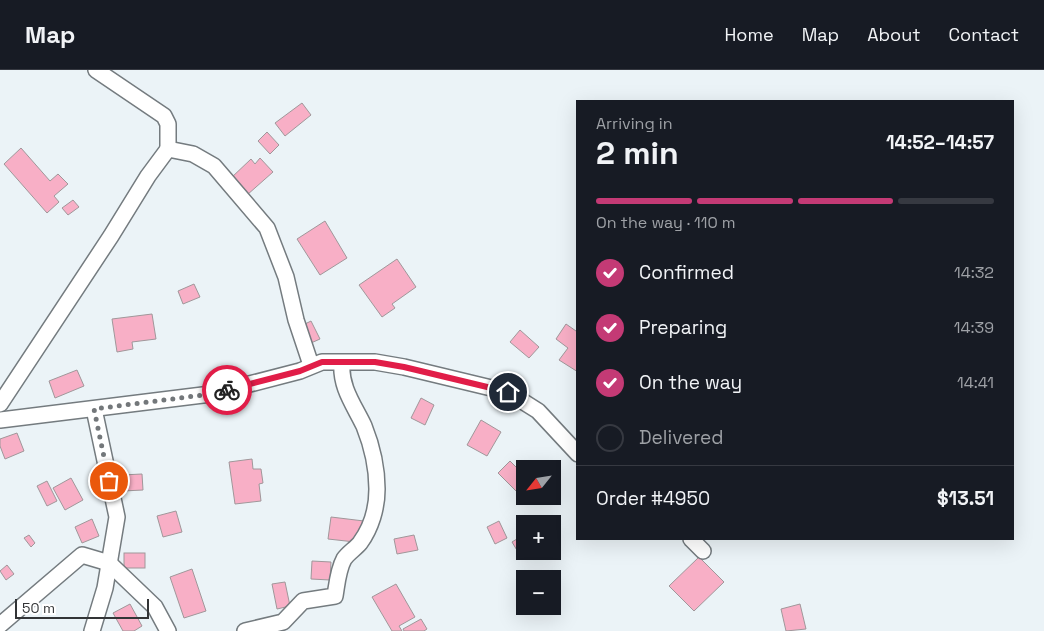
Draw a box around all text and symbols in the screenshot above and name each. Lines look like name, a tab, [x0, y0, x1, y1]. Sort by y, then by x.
text: Map	[25, 19, 75, 50]
text: Home	[725, 23, 774, 46]
text: Map	[802, 23, 839, 46]
text: About	[867, 23, 921, 46]
text: Contact	[949, 23, 1019, 46]
text: Arriving in	[596, 113, 673, 134]
text: 14:52–14:57	[886, 130, 994, 155]
text: 2 min	[596, 133, 679, 173]
text: On the way · 110 m	[596, 212, 736, 233]
icon: check	[596, 259, 624, 287]
text: Confirmed	[639, 260, 734, 285]
text: 14:32	[954, 262, 994, 283]
icon: check	[596, 314, 624, 342]
text: Preparing	[639, 315, 727, 340]
text: 14:39	[954, 317, 994, 338]
courier	[202, 365, 252, 415]
icon: check	[596, 369, 624, 397]
text: On the way	[639, 370, 742, 395]
pin	[487, 371, 529, 413]
text: 14:41	[957, 372, 994, 393]
icon: bike	[213, 376, 241, 404]
icon: home	[494, 378, 522, 406]
text: Delivered	[639, 425, 724, 450]
pin	[88, 460, 130, 502]
north arrow	[516, 460, 561, 505]
map controls	[516, 460, 561, 615]
icon: bag	[95, 467, 123, 495]
text: Order #4950	[596, 486, 710, 511]
text: $13.51	[937, 486, 994, 511]
button: +	[516, 515, 561, 560]
button: −	[516, 570, 561, 615]
scale bar	[15, 596, 149, 619]
text: 50 m	[22, 599, 55, 617]

